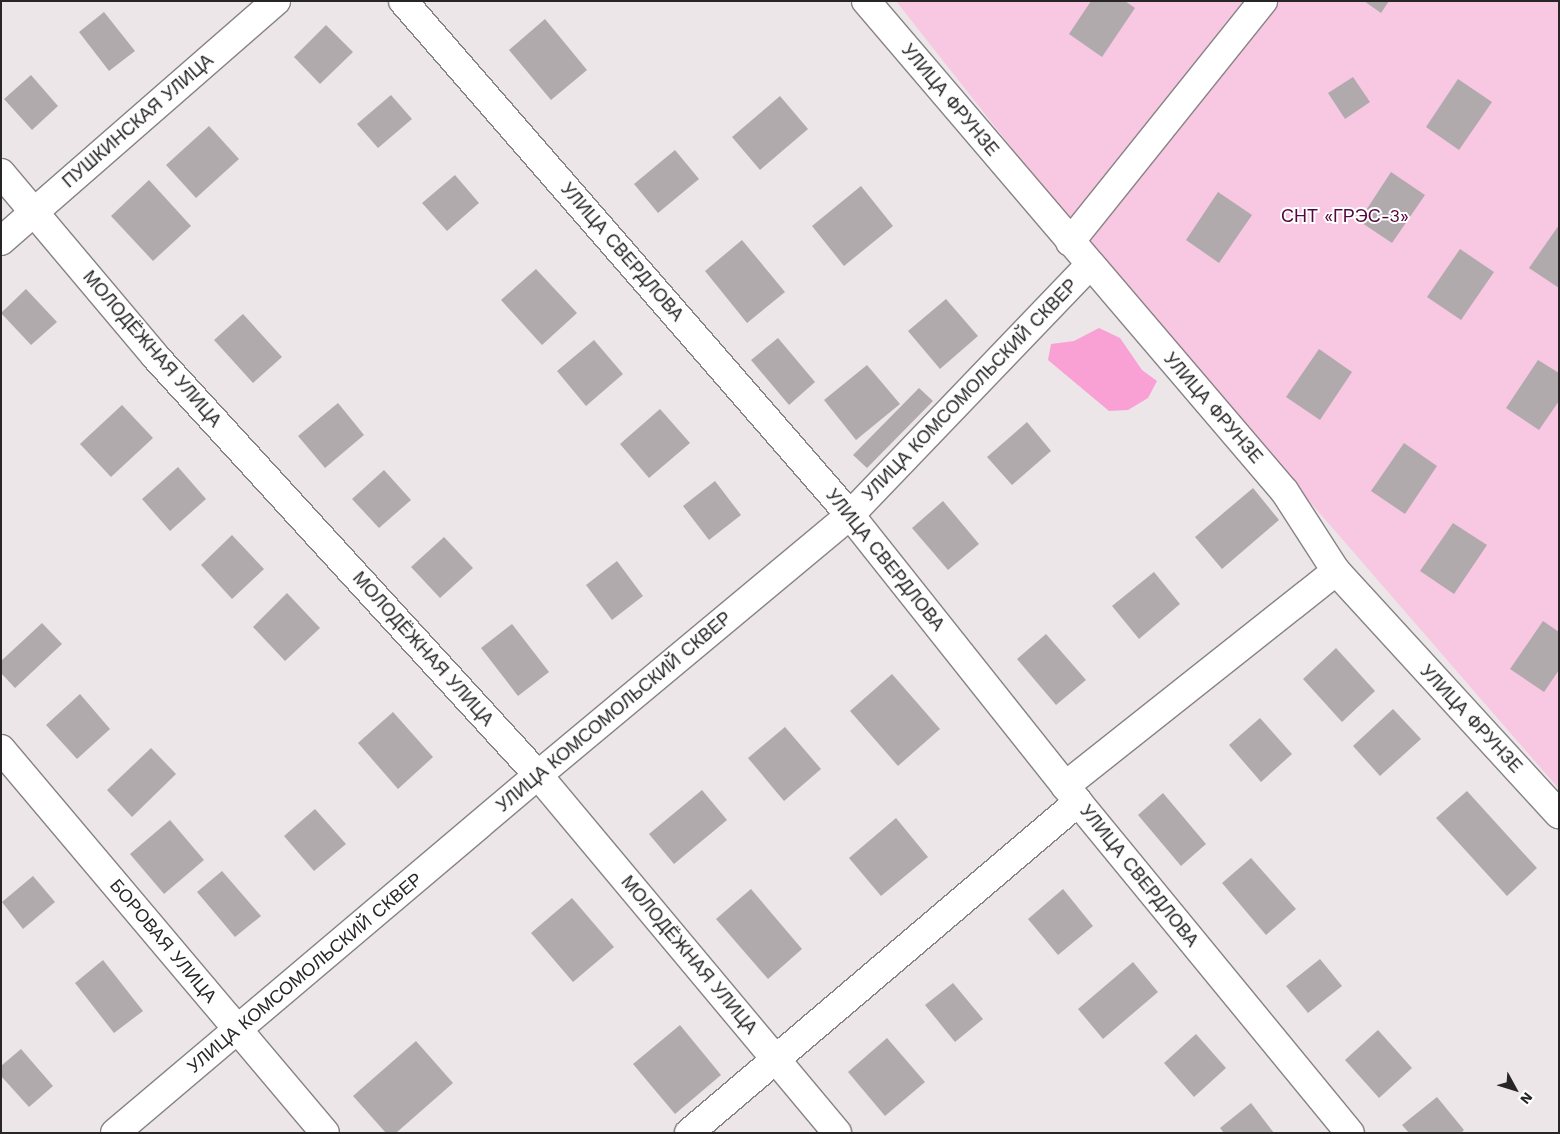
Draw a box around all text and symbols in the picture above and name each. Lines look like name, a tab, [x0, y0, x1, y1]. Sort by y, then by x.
street label: УЛИЦА ФРУНЗЕ	[897, 40, 1003, 160]
street label: ПУШКИНСКАЯ УЛИЦА	[58, 50, 218, 192]
street label: УЛИЦА СВЕРДЛОВА	[556, 178, 688, 326]
park label: СНТ «ГРЭС-3»	[1281, 205, 1409, 227]
street label: МОЛОДЁЖНАЯ УЛИЦА	[78, 266, 226, 432]
street label: УЛИЦА КОМСОМОЛЬСКИЙ СКВЕР	[858, 275, 1082, 505]
street label: УЛИЦА ФРУНЗЕ	[1159, 348, 1267, 468]
street label: УЛИЦА СВЕРДЛОВА	[821, 485, 949, 635]
street label: МОЛОДЁЖНАЯ УЛИЦА	[348, 567, 498, 731]
street label: УЛИЦА КОМСОМОЛЬСКИЙ СКВЕР	[492, 607, 736, 817]
street label: УЛИЦА ФРУНЗЕ	[1415, 661, 1527, 777]
street label: УЛИЦА СВЕРДЛОВА	[1075, 801, 1203, 951]
street label: УЛИЦА КОМСОМОЛЬСКИЙ СКВЕР	[183, 868, 427, 1078]
street label: МОЛОДЁЖНАЯ УЛИЦА	[616, 871, 762, 1039]
street label: БОРОВАЯ УЛИЦА	[105, 875, 221, 1007]
north arrow	[1490, 1064, 1540, 1114]
text: N	[1517, 1089, 1536, 1108]

